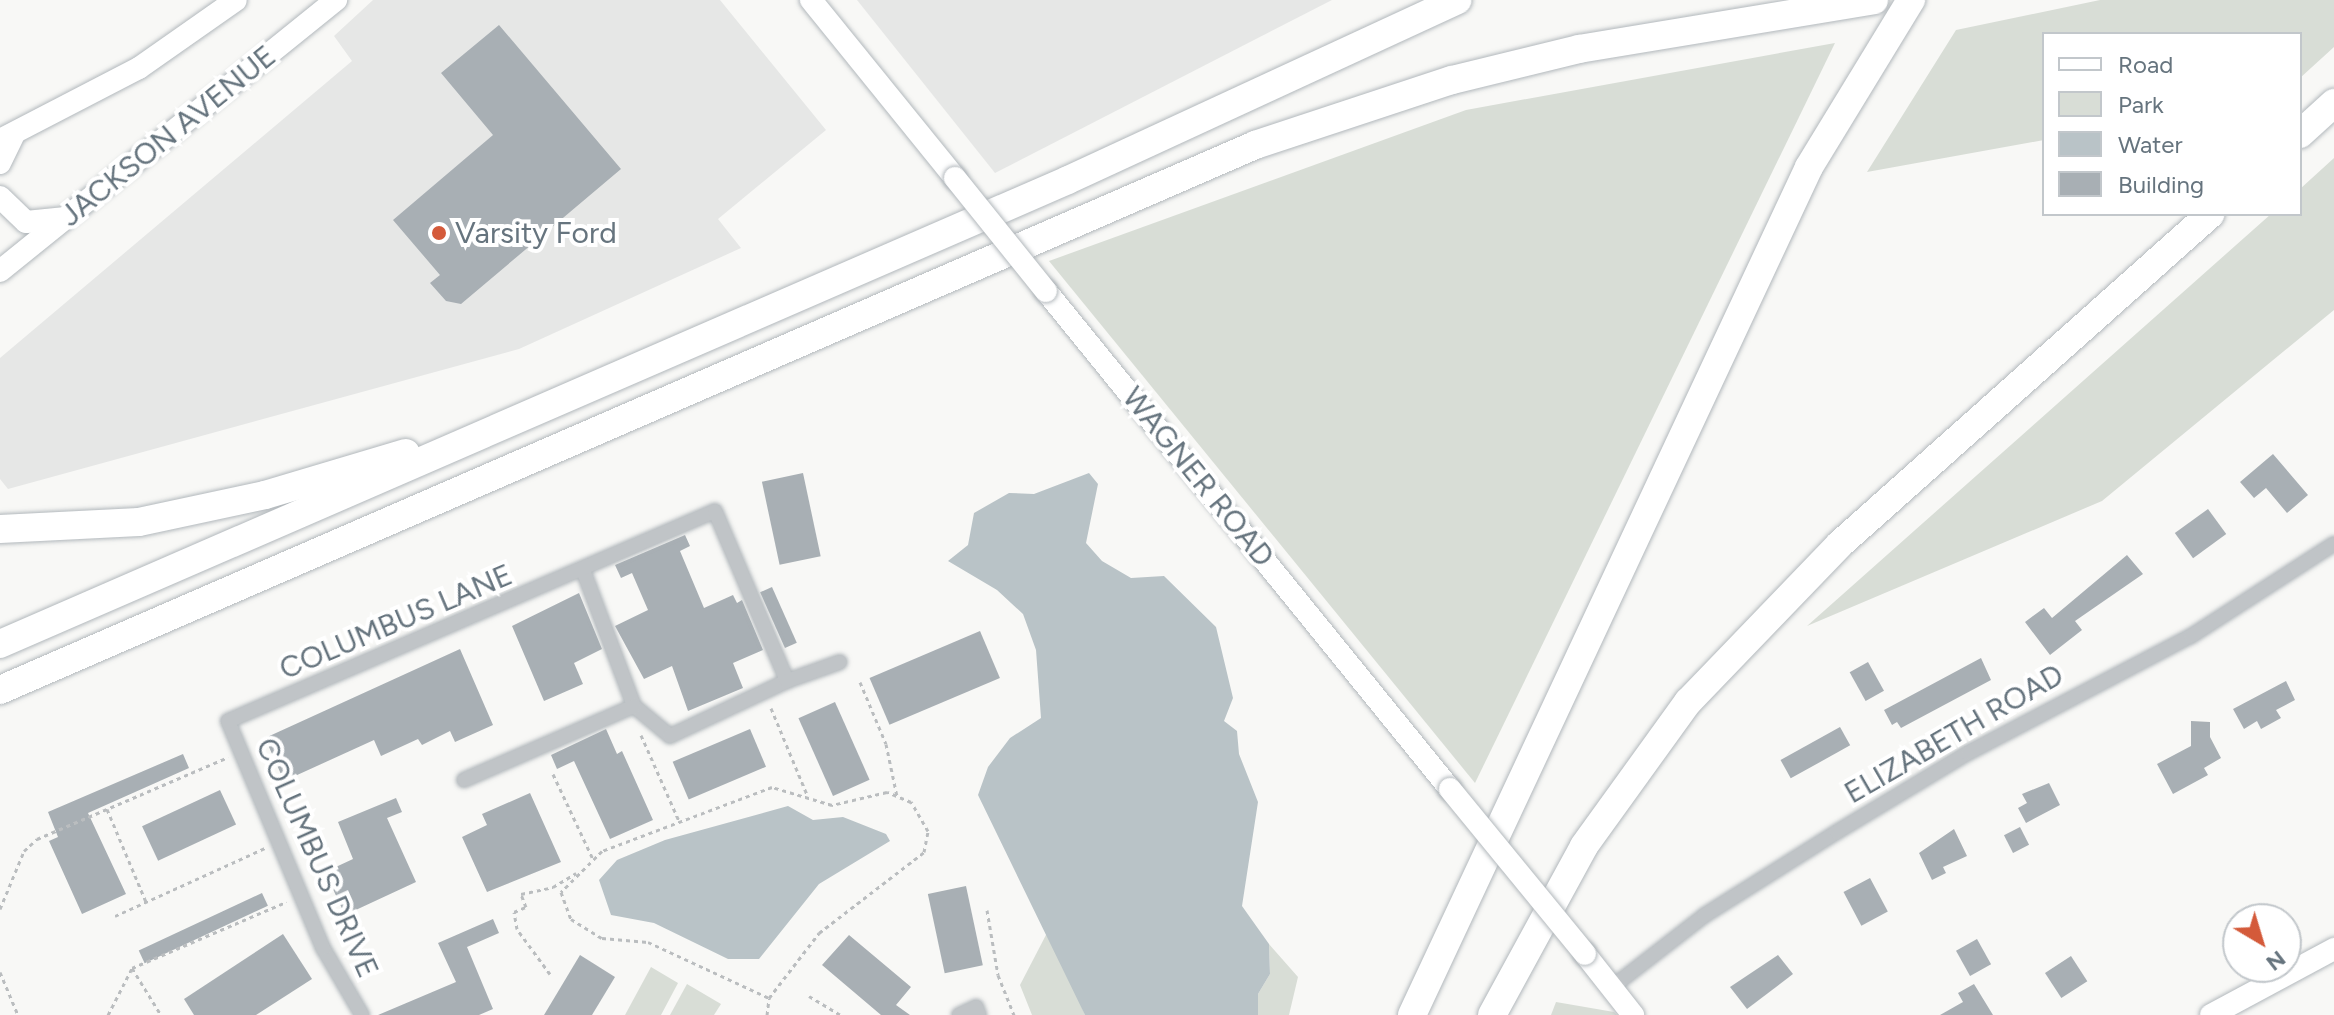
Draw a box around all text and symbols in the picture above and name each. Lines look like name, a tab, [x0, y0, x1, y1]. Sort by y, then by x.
legend	[2042, 32, 2302, 216]
street label: JACKSON AVENUE	[53, 38, 283, 234]
text: Road	[2118, 50, 2173, 79]
text: Park	[2118, 90, 2164, 119]
text: Water	[2118, 130, 2183, 159]
text: Building	[2118, 170, 2204, 199]
place label: Varsity Ford	[455, 215, 617, 251]
marker: Varsity Ford	[430, 224, 448, 242]
street label: WAGNER ROAD	[1115, 380, 1281, 574]
street label: COLUMBUS LANE	[274, 557, 518, 687]
street label: ELIZABETH ROAD	[1838, 657, 2070, 811]
street label: COLUMBUS DRIVE	[248, 733, 386, 983]
north arrow	[2222, 903, 2302, 983]
text: N	[2261, 945, 2291, 977]

